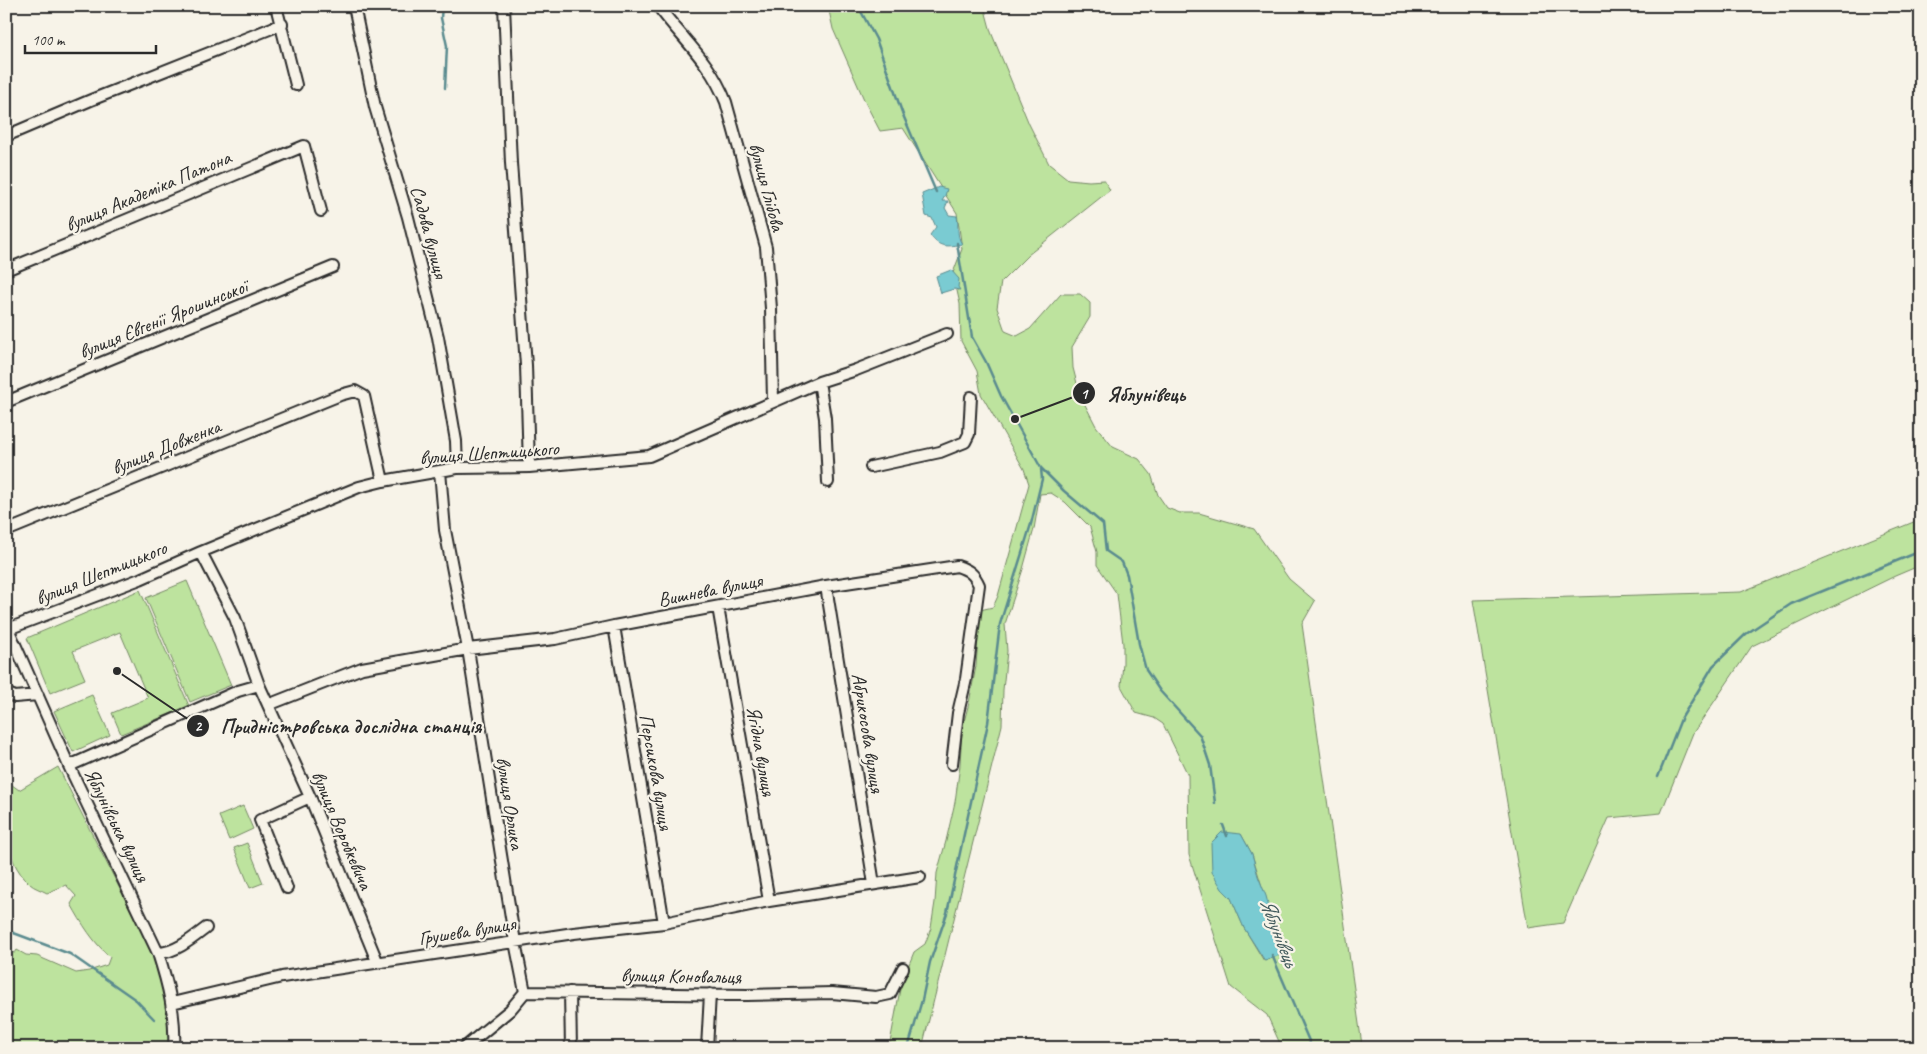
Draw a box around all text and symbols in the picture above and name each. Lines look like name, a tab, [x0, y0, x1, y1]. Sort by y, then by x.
scale bar	[25, 22, 156, 54]
text: 100 m	[32, 31, 66, 50]
street label: вулиця Глібова	[743, 140, 791, 236]
street label: вулиця Академіка Патона	[61, 144, 236, 237]
street label: Садова вулиця	[405, 183, 454, 283]
street label: вулиця Євгенії Ярошинської	[75, 272, 255, 364]
callout: Яблунівець	[1072, 375, 1195, 411]
text: Яблунівець	[1107, 381, 1187, 407]
text: 1	[1081, 385, 1090, 404]
street label: вулиця Довженка	[108, 413, 226, 480]
street label: вулиця Шептицького	[419, 436, 560, 470]
street label: вулиця Шептицького	[32, 535, 171, 611]
street label: Вишнева вулиця	[656, 567, 766, 612]
street label: Абрикосова вулиця	[846, 671, 890, 795]
street label: Ягідна вулиця	[741, 704, 781, 799]
callout: Придністровська дослідна станція	[185, 708, 492, 744]
street label: Персикова вулиця	[633, 712, 679, 833]
text: Придністровська дослідна станція	[221, 713, 483, 739]
text: 2	[195, 717, 203, 736]
street label: вулиця Орлика	[490, 755, 530, 853]
street label: Яблунівська вулиця	[79, 764, 156, 887]
street label: вулиця Воробкевича	[306, 767, 379, 895]
water label: Яблунівець	[1254, 894, 1305, 972]
street label: Грушева вулиця	[417, 911, 519, 951]
street label: вулиця Коновальця	[621, 962, 742, 990]

